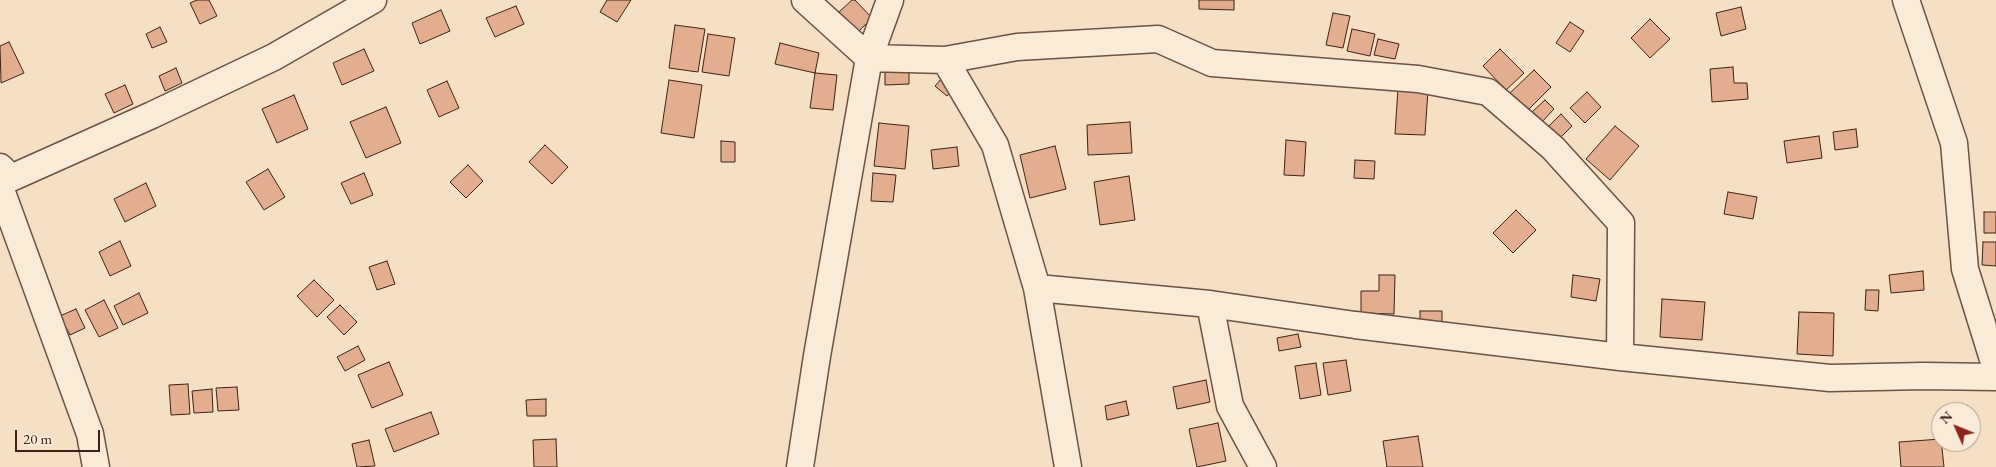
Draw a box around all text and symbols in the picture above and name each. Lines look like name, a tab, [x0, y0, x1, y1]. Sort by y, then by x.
north arrow	[1931, 402, 1981, 452]
text: N	[1936, 407, 1956, 428]
scale bar	[18, 420, 102, 452]
text: 20 m	[23, 429, 52, 448]

